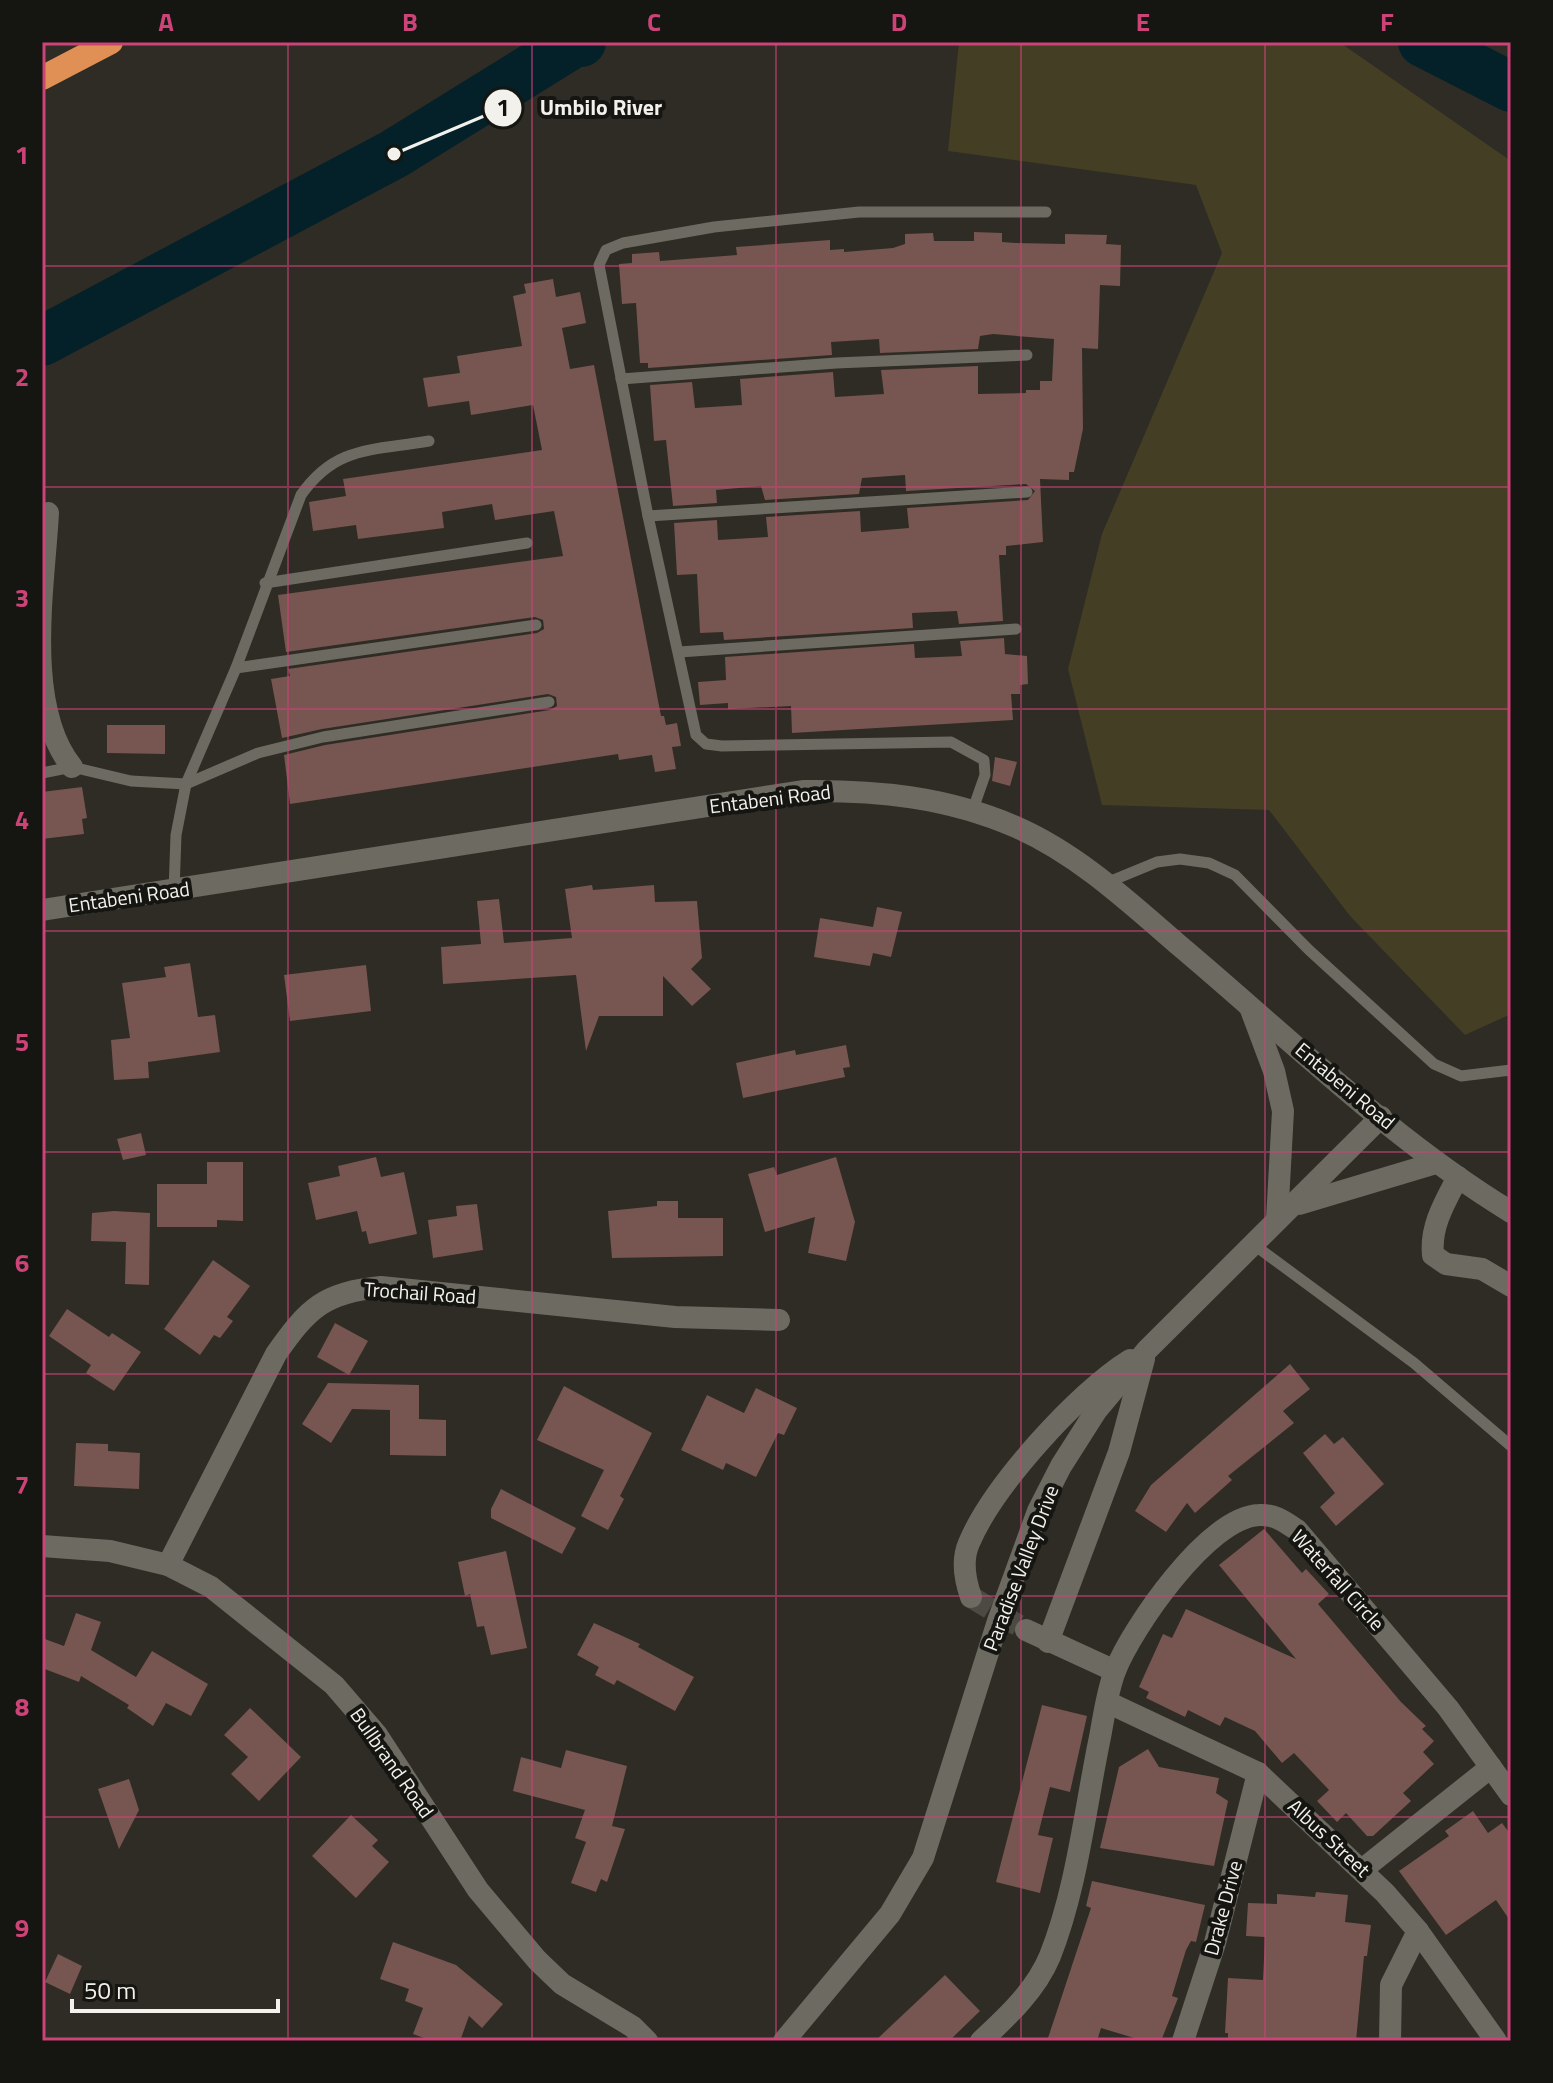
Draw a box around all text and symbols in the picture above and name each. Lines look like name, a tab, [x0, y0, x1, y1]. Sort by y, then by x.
text: A	[158, 2, 174, 41]
text: B	[402, 2, 418, 41]
text: C	[647, 2, 661, 41]
text: D	[891, 2, 907, 41]
text: E	[1136, 2, 1150, 41]
text: F	[1380, 2, 1394, 41]
callout: Umbilo River	[483, 85, 678, 131]
text: 1	[496, 89, 510, 125]
text: Umbilo River	[540, 90, 662, 124]
text: 1	[15, 135, 29, 174]
text: 2	[15, 357, 29, 396]
text: 3	[15, 578, 29, 617]
street label: Entabeni Road	[707, 776, 832, 821]
text: 4	[15, 800, 29, 839]
street label: Entabeni Road	[66, 873, 192, 920]
text: 5	[15, 1022, 29, 1061]
street label: Entabeni Road	[1289, 1034, 1402, 1137]
text: 6	[15, 1243, 29, 1282]
street label: Trochail Road	[363, 1273, 477, 1312]
text: 7	[15, 1465, 29, 1504]
street label: Paradise Valley Drive	[975, 1480, 1066, 1655]
street label: Waterfall Circle	[1284, 1522, 1392, 1637]
text: 8	[15, 1687, 29, 1726]
street label: Bullbrand Road	[343, 1701, 442, 1824]
street label: Albus Street	[1281, 1791, 1378, 1884]
street label: Drake Drive	[1195, 1857, 1250, 1959]
text: 9	[15, 1908, 29, 1947]
scale bar	[72, 1963, 278, 2013]
text: 50 m	[84, 1972, 136, 2008]

